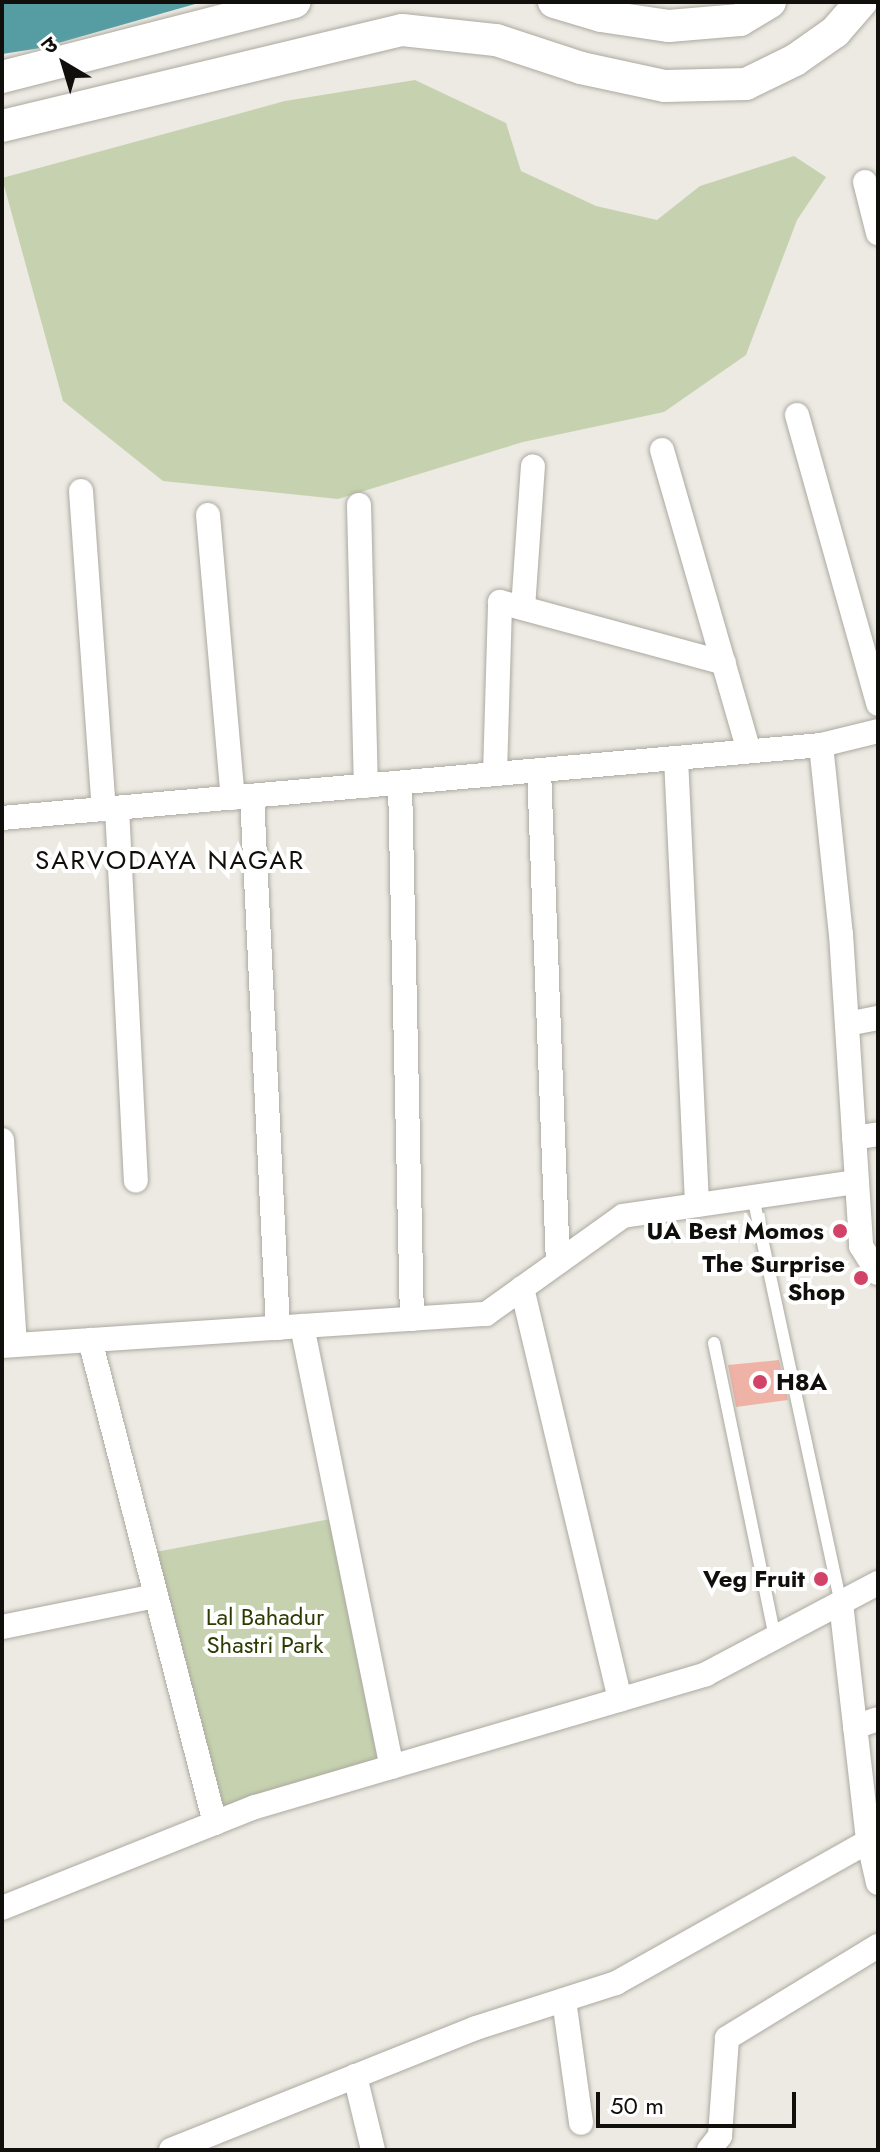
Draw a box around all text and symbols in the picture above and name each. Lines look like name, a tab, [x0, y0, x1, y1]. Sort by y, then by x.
north arrow	[24, 24, 104, 104]
text: उ	[34, 29, 64, 62]
district label: SARVODAYA NAGAR	[35, 845, 305, 877]
place label: UA Best Momos	[647, 1217, 824, 1245]
marker: UA Best Momos	[831, 1222, 849, 1240]
place label: The Surprise Shop	[702, 1250, 845, 1306]
marker: The Surprise Shop	[852, 1269, 870, 1287]
place label: H8A	[776, 1368, 827, 1396]
marker: H8A	[751, 1373, 769, 1391]
place label: Veg Fruit	[703, 1565, 805, 1593]
marker: Veg Fruit	[812, 1570, 830, 1588]
park label: Lal Bahadur Shastri Park	[206, 1603, 324, 1659]
scale bar	[600, 2076, 800, 2126]
text: 50 m	[610, 2088, 664, 2123]

